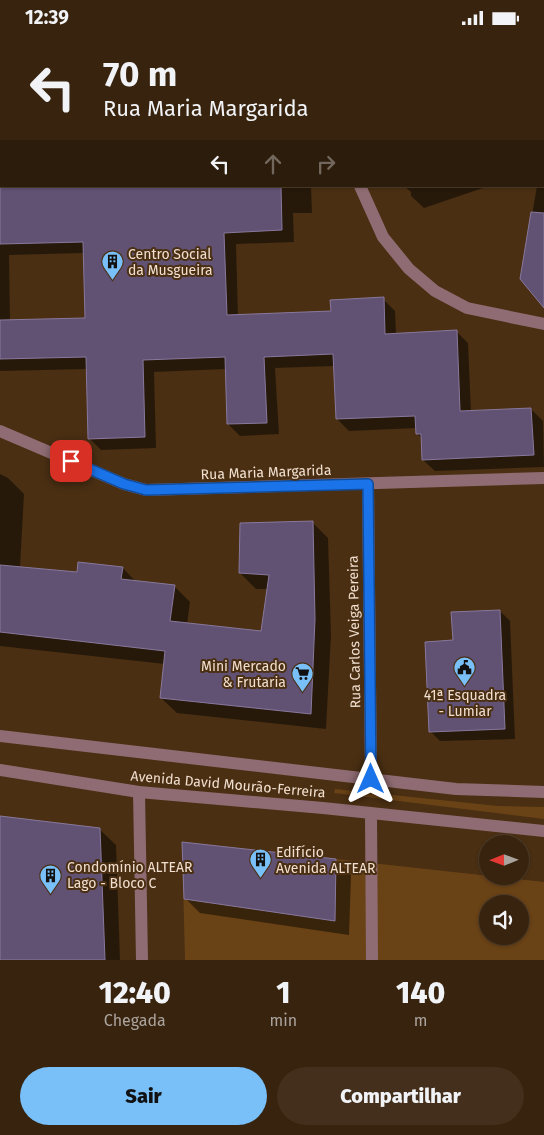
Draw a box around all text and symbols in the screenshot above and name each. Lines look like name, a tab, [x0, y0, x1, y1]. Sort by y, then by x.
text: 12:39	[25, 6, 69, 29]
text: 70 m	[103, 53, 177, 95]
icon: left	[20, 55, 85, 120]
text: Rua Maria Margarida	[103, 95, 309, 122]
icon: left	[206, 150, 234, 178]
icon: ahead	[259, 150, 287, 178]
icon: right	[312, 150, 340, 178]
place label: Centro Social da Musgueira	[128, 246, 213, 279]
building icon: Centro Social da Musgueira	[100, 250, 124, 281]
pin	[50, 440, 92, 482]
icon: arrive	[57, 447, 85, 475]
street label: Rua Maria Margarida	[200, 462, 332, 483]
street label: Rua Carlos Veiga Pereira	[345, 555, 364, 709]
public building icon: 41ª Esquadra - Lumiar	[453, 655, 477, 686]
place label: Mini Mercado & Frutaria	[201, 658, 286, 691]
supermarket icon: Mini Mercado & Frutaria	[290, 662, 314, 693]
place label: 41ª Esquadra - Lumiar	[424, 687, 506, 720]
position arrow	[344, 752, 396, 804]
street label: Avenida David Mourão-Ferreira	[130, 768, 326, 801]
north arrow	[479, 835, 529, 885]
map controls	[479, 835, 529, 945]
place label: Edifício Avenida ALTEAR	[276, 844, 376, 877]
building icon: Edifício Avenida ALTEAR	[248, 848, 272, 879]
place label: Condomínio ALTEAR Lago - Bloco C	[67, 859, 193, 892]
building icon: Condomínio ALTEAR Lago - Bloco C	[39, 863, 63, 894]
button: sound	[479, 895, 529, 945]
text: 12:40	[99, 975, 171, 1011]
text: 1	[276, 975, 290, 1011]
text: 140	[396, 975, 445, 1011]
text: Chegada	[104, 1011, 166, 1030]
text: min	[270, 1011, 297, 1030]
text: m	[414, 1011, 427, 1030]
button: Sair	[20, 1067, 267, 1125]
button: Compartilhar	[277, 1067, 524, 1125]

